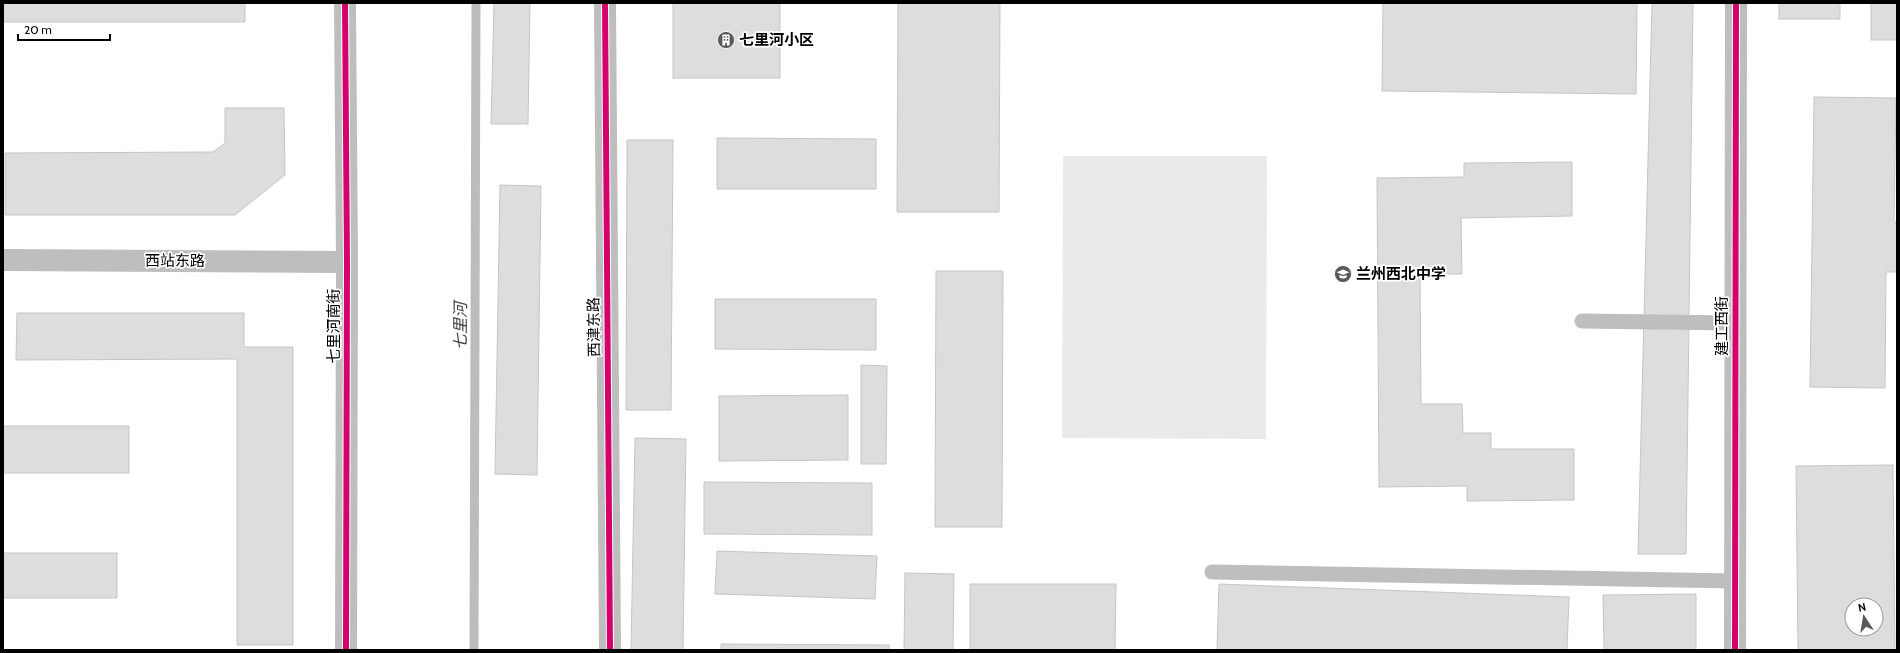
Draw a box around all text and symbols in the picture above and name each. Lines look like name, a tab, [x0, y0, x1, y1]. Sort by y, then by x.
scale bar	[18, 16, 110, 42]
text: 20 m	[24, 22, 52, 37]
building icon: 七里河小区	[716, 30, 736, 50]
place label: 七里河小区	[739, 31, 814, 49]
street label: 西站东路	[145, 252, 205, 270]
school or university icon: 兰州西北中学	[1333, 264, 1353, 284]
place label: 兰州西北中学	[1356, 265, 1446, 283]
street label: 七里河南街	[325, 288, 343, 364]
street label: 建工西街	[1713, 296, 1731, 356]
street label: 西津东路	[584, 297, 604, 357]
water label: 七里河	[451, 299, 470, 350]
north arrow	[1844, 597, 1884, 637]
text: N	[1857, 600, 1867, 615]

